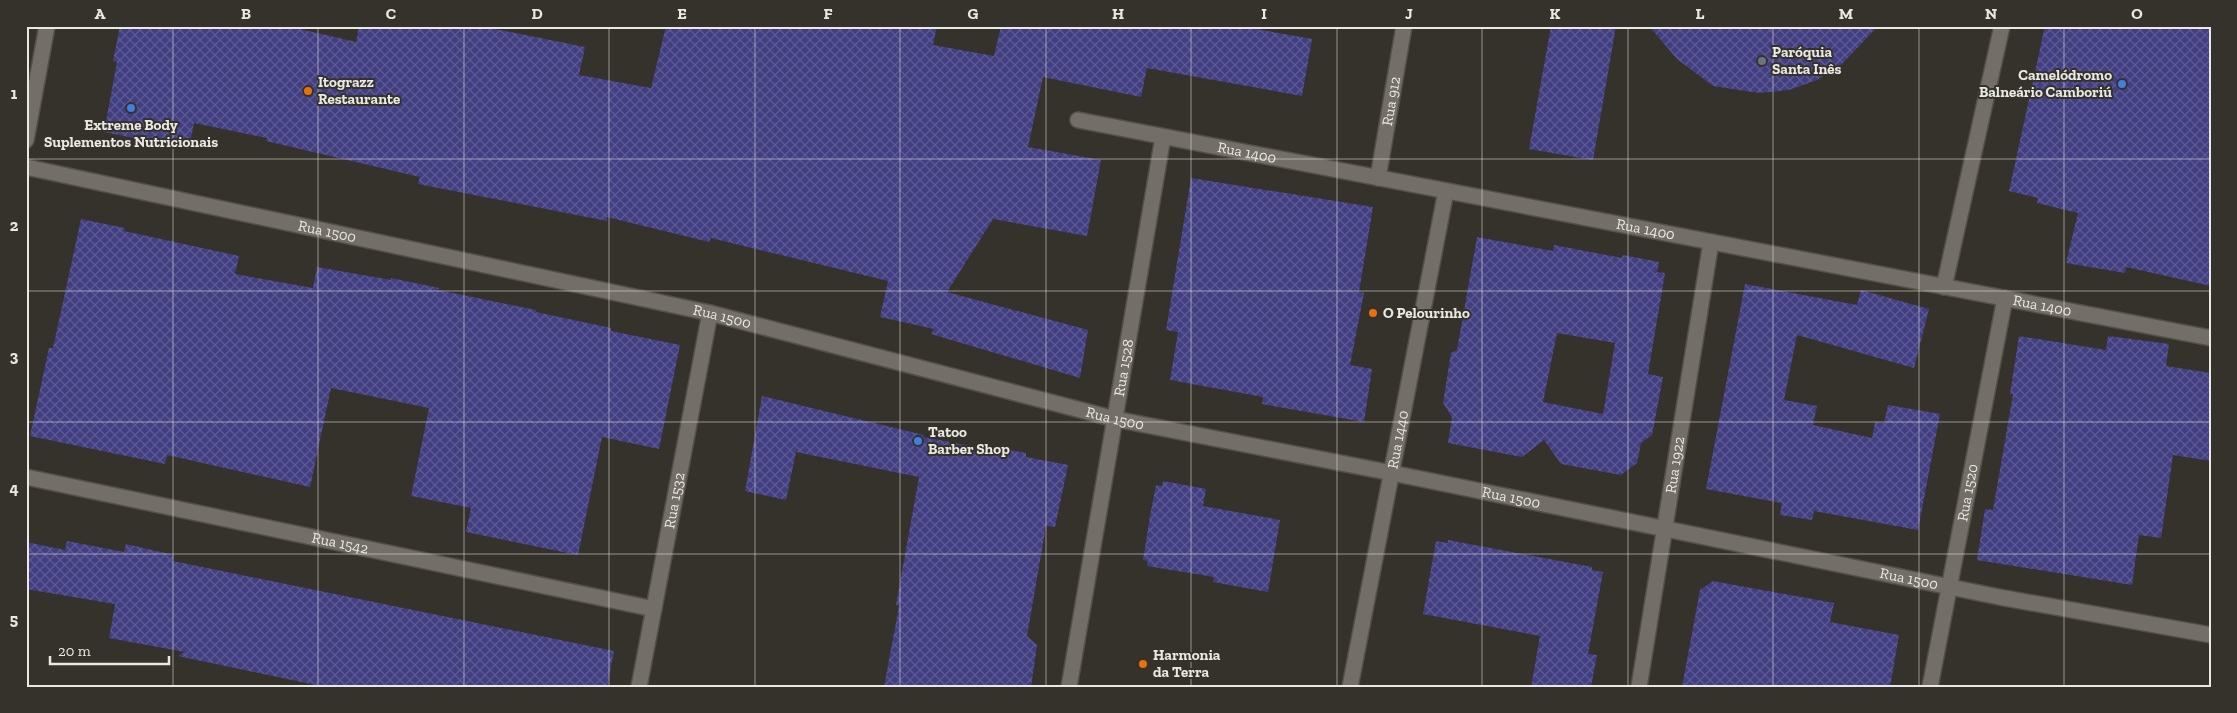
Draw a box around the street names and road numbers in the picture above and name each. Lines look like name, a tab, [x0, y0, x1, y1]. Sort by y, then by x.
street label: Rua 912	[1378, 75, 1404, 127]
street label: Rua 1400	[1216, 138, 1278, 167]
street label: Rua 1400	[1615, 215, 1677, 244]
street label: Rua 1500	[296, 216, 358, 246]
street label: Rua 1400	[2011, 291, 2073, 320]
street label: Rua 1500	[692, 301, 753, 332]
street label: Rua 1528	[1110, 338, 1137, 398]
street label: Rua 1500	[1084, 403, 1146, 433]
street label: Rua 1440	[1383, 409, 1412, 470]
street label: Rua 1922	[1661, 435, 1688, 495]
street label: Rua 1520	[1953, 462, 1982, 523]
street label: Rua 1532	[660, 470, 689, 530]
street label: Rua 1500	[1481, 483, 1542, 512]
street label: Rua 1542	[310, 528, 370, 558]
street label: Rua 1500	[1878, 564, 1940, 593]

